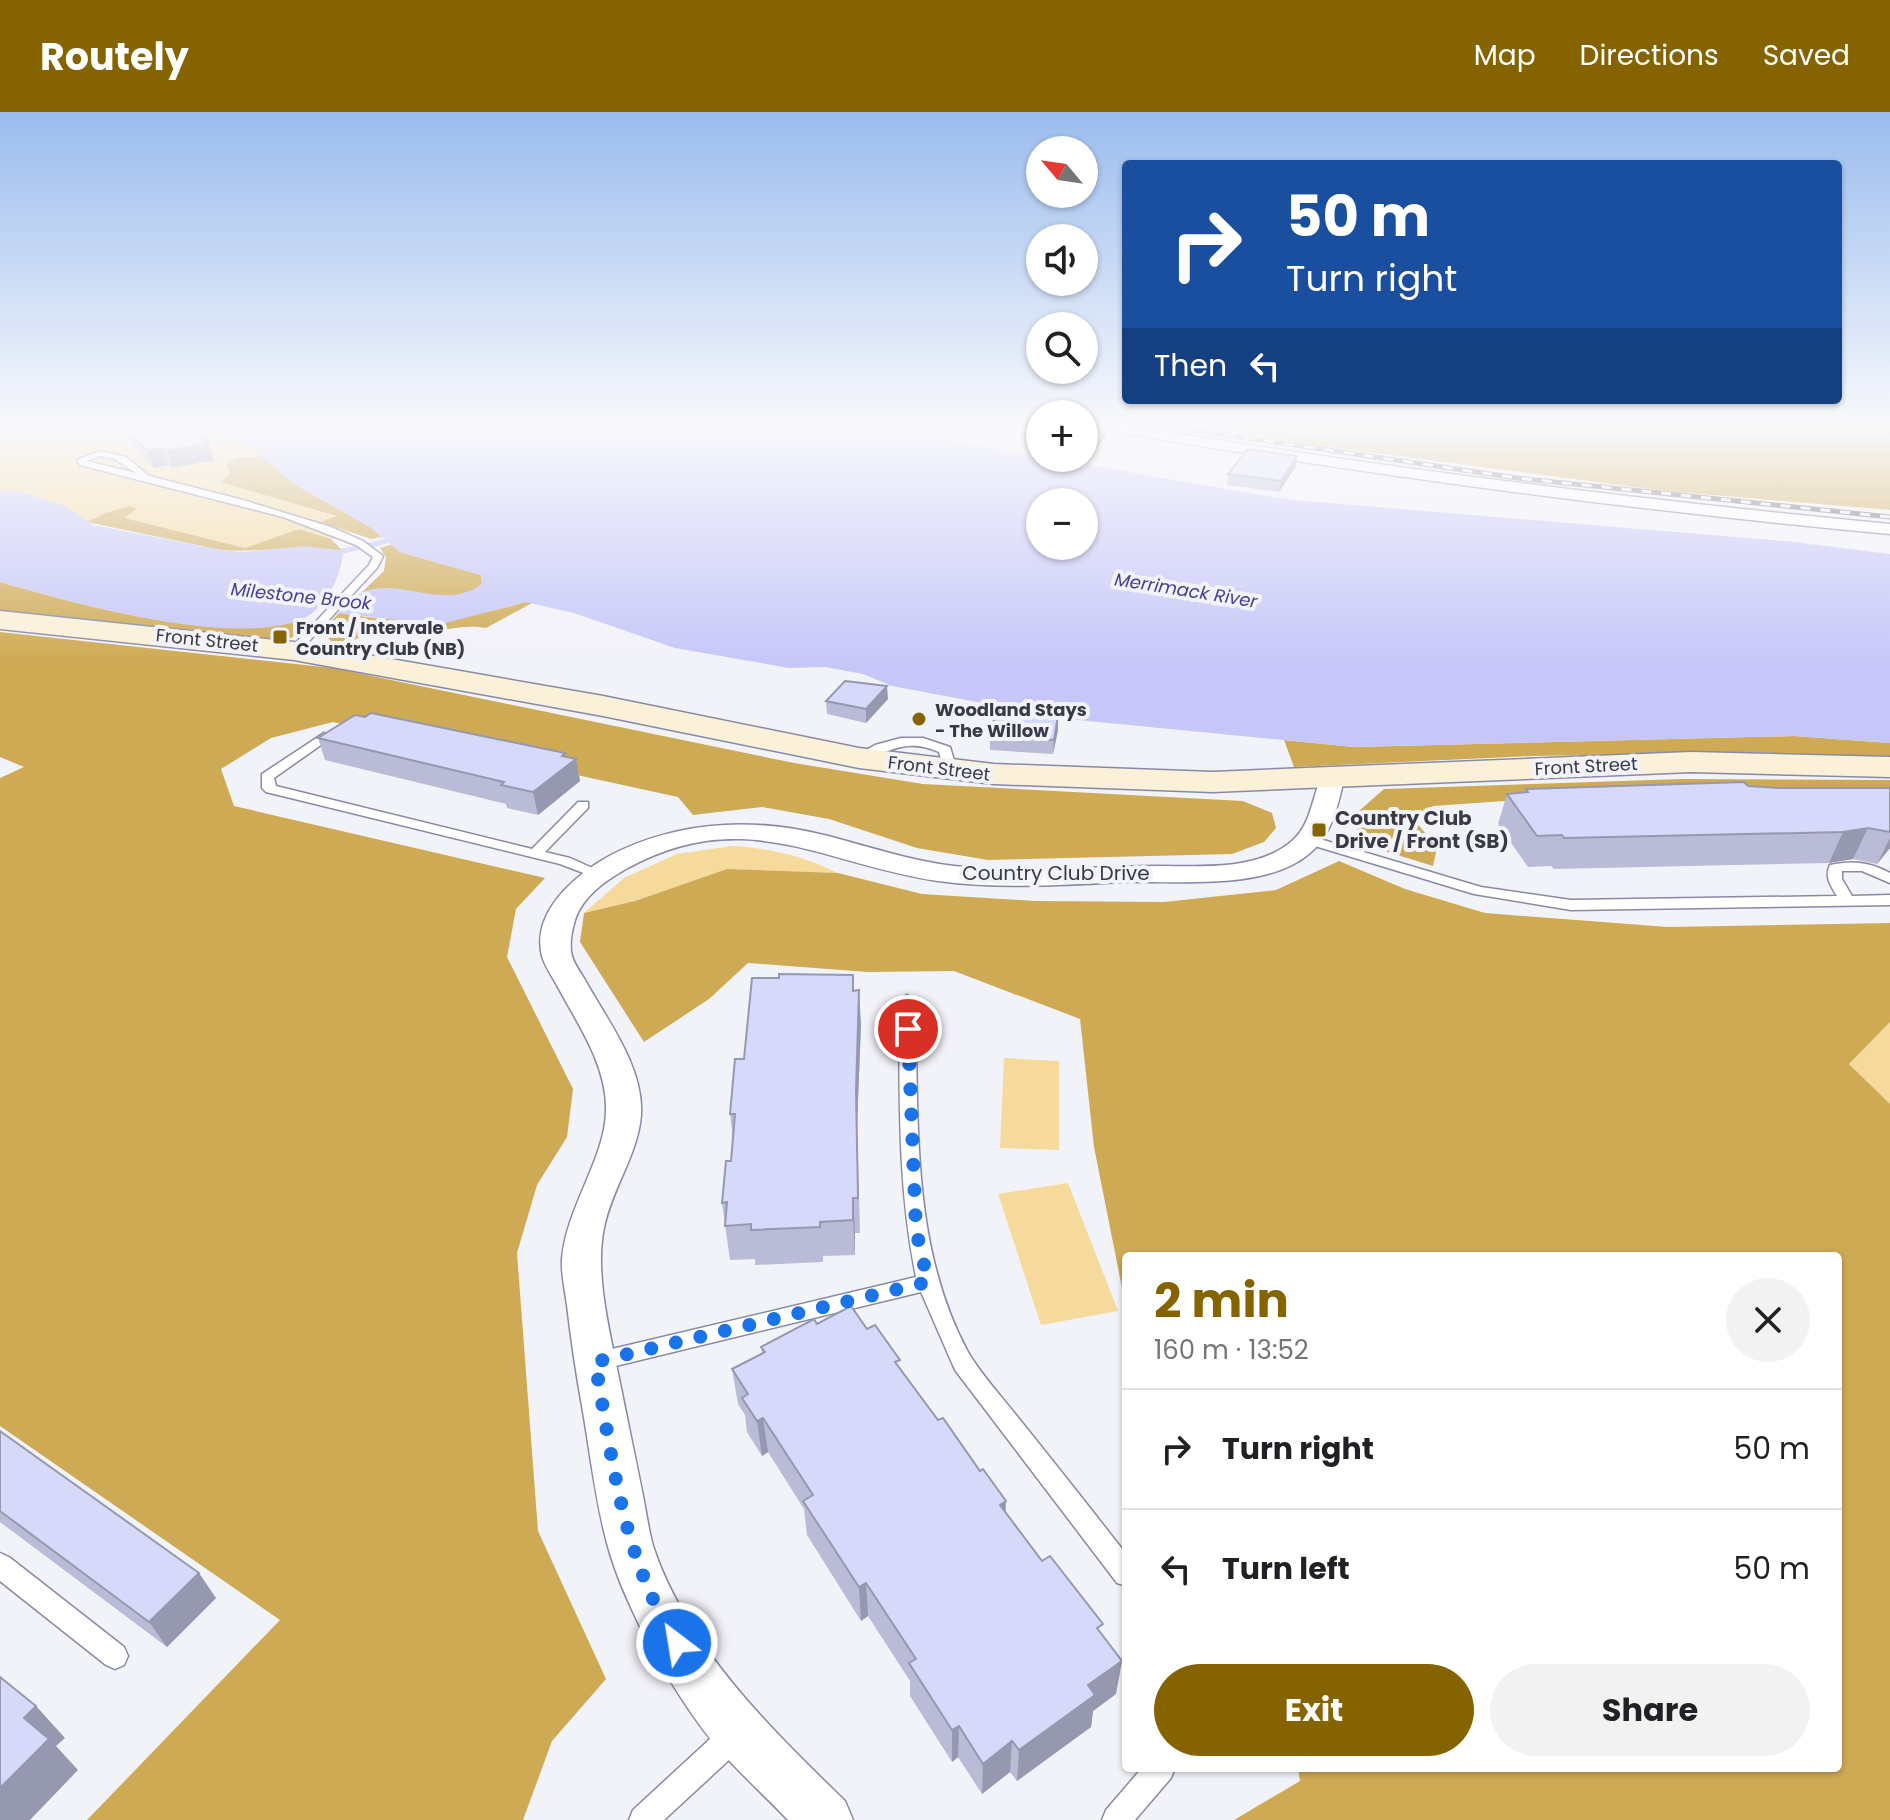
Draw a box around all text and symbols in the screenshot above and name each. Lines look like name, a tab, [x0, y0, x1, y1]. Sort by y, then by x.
text: Routely	[40, 30, 189, 83]
text: Map	[1474, 36, 1536, 75]
text: Directions	[1580, 36, 1719, 75]
text: Saved	[1763, 36, 1850, 75]
north arrow	[1026, 136, 1098, 208]
map controls	[1026, 136, 1098, 560]
text: 50 m	[1286, 177, 1430, 256]
icon: right	[1154, 192, 1258, 296]
button: sound	[1026, 224, 1098, 296]
text: Turn right	[1286, 253, 1457, 304]
button: search	[1026, 312, 1098, 384]
text: Then	[1154, 344, 1227, 387]
icon: left	[1243, 344, 1287, 388]
button: +	[1026, 400, 1098, 472]
button: −	[1026, 488, 1098, 560]
water label: Merrimack River	[1113, 566, 1260, 614]
water label: Milestone Brook	[230, 576, 373, 616]
place label: Front / Intervale Country Club (NB)	[296, 615, 465, 661]
street label: Front Street	[155, 622, 259, 658]
marker: Front / Intervale Country Club (NB)	[271, 628, 289, 646]
place label: Woodland Stays - The Willow	[935, 697, 1087, 743]
marker: Woodland Stays - The Willow	[910, 710, 928, 728]
street label: Front Street	[886, 749, 992, 787]
street label: Front Street	[1534, 751, 1638, 781]
place label: Country Club Drive / Front (SB)	[1335, 804, 1509, 855]
marker: Country Club Drive / Front (SB)	[1310, 821, 1328, 839]
street label: Country Club Drive	[962, 859, 1150, 887]
pin	[874, 995, 942, 1063]
icon: arrive	[886, 1007, 930, 1051]
text: 2 min	[1154, 1267, 1289, 1334]
button: close	[1726, 1278, 1810, 1362]
text: 160 m · 13:52	[1154, 1332, 1309, 1368]
icon: right	[1154, 1427, 1198, 1471]
text: Turn right	[1222, 1427, 1374, 1470]
text: 50 m	[1733, 1427, 1810, 1470]
icon: left	[1154, 1547, 1198, 1591]
text: Turn left	[1222, 1547, 1350, 1590]
text: 50 m	[1733, 1547, 1810, 1590]
position arrow	[635, 1601, 719, 1685]
button: Exit	[1154, 1664, 1474, 1756]
button: Share	[1490, 1664, 1810, 1756]

